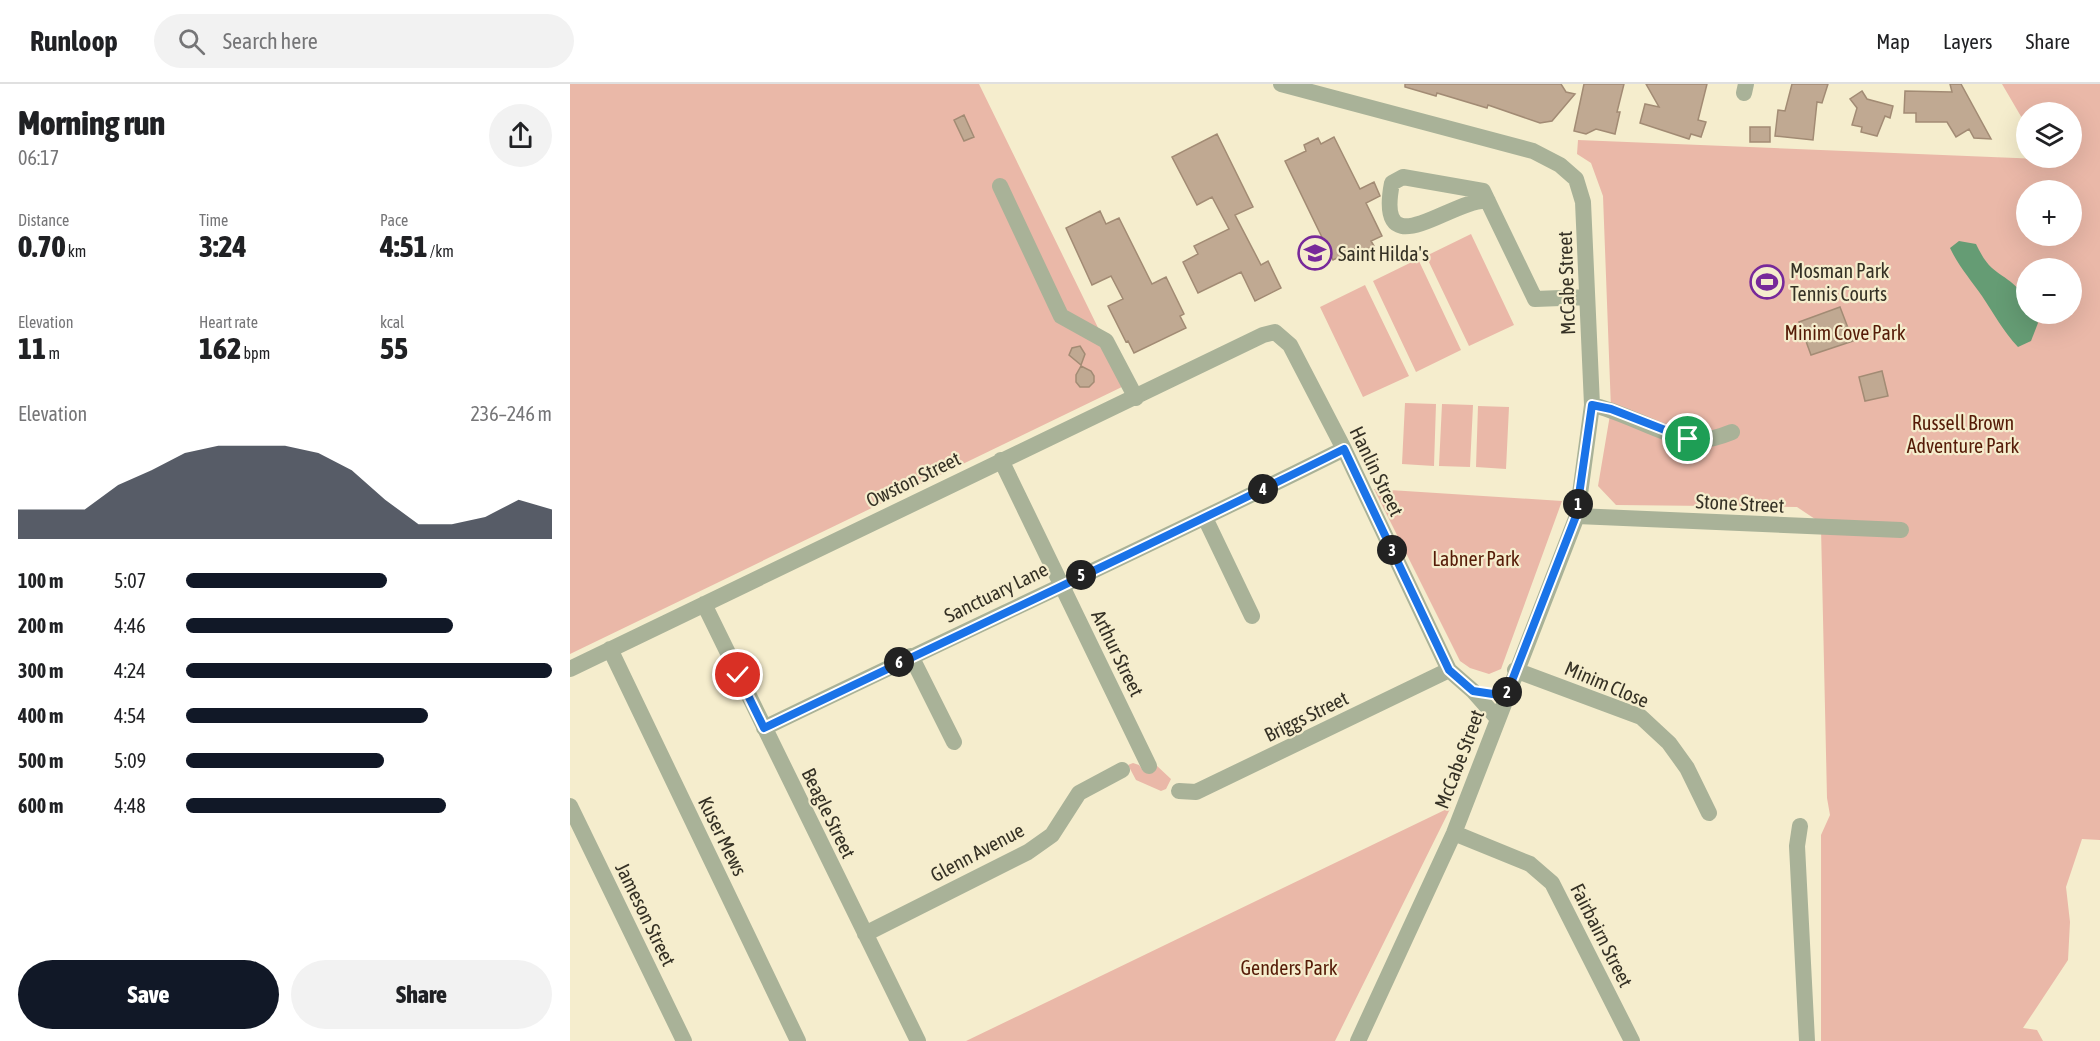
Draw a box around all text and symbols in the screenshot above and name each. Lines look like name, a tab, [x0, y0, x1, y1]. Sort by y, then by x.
search box	[154, 14, 574, 68]
text: Runloop	[30, 25, 118, 57]
icon: search	[175, 25, 208, 58]
text: Search here	[223, 28, 318, 54]
text: Map	[1876, 29, 1910, 53]
text: Layers	[1943, 29, 1993, 53]
text: Share	[2026, 29, 2070, 53]
map controls	[2016, 102, 2082, 324]
button: layers	[2016, 102, 2082, 168]
text: Morning run	[18, 104, 165, 142]
button: share	[489, 104, 552, 167]
text: 06:17	[18, 146, 59, 169]
button: +	[2016, 180, 2082, 246]
text: Distance	[18, 211, 69, 229]
text: Time	[199, 211, 228, 229]
text: Pace	[380, 211, 408, 229]
text: 0.70	[18, 229, 66, 263]
text: 3:24	[199, 229, 247, 263]
text: 4:51	[380, 229, 428, 263]
street label: McCabe Street	[1553, 230, 1579, 336]
school or university icon: Saint Hilda's	[1297, 235, 1333, 271]
text: km	[66, 242, 86, 260]
text: /km	[428, 242, 454, 260]
place label: Saint Hilda's	[1338, 242, 1429, 265]
button: −	[2016, 258, 2082, 324]
place label: Mosman Park Tennis Courts	[1790, 259, 1890, 305]
sports icon: Mosman Park Tennis Courts	[1749, 264, 1785, 300]
text: Elevation	[18, 313, 73, 331]
text: Heart rate	[199, 313, 258, 331]
text: kcal	[380, 313, 404, 331]
park label: Minim Cove Park	[1785, 321, 1906, 344]
text: 11	[18, 331, 46, 365]
text: 162	[199, 331, 241, 365]
text: 55	[380, 331, 408, 365]
text: m	[46, 344, 60, 362]
text: bpm	[241, 344, 270, 362]
text: Elevation	[18, 402, 87, 425]
text: 236–246 m	[470, 402, 552, 425]
park label: Russell Brown Adventure Park	[1907, 411, 2020, 457]
pin	[1662, 413, 1713, 464]
street label: Hanlin Street	[1345, 422, 1409, 520]
icon: arrive	[1671, 422, 1704, 455]
street label: Owston Street	[862, 446, 964, 512]
pin: 4	[1248, 474, 1278, 504]
text: 4	[1259, 480, 1267, 498]
pin: 1	[1563, 489, 1593, 519]
street label: Stone Street	[1695, 489, 1785, 517]
text: 1	[1574, 495, 1582, 513]
pin: 3	[1377, 535, 1407, 565]
text: 3	[1388, 541, 1396, 559]
park label: Labner Park	[1432, 547, 1520, 570]
street label: Sanctuary Lane	[941, 557, 1051, 627]
pin: 5	[1066, 560, 1096, 590]
text: 5	[1077, 566, 1085, 584]
text: 100 m	[18, 569, 63, 592]
text: 5:07	[114, 569, 146, 592]
street label: Arthur Street	[1087, 606, 1149, 700]
text: 200 m	[18, 614, 63, 637]
text: 4:46	[114, 614, 146, 637]
pin: 6	[884, 647, 914, 677]
pin	[712, 649, 763, 700]
text: 6	[895, 653, 903, 671]
street label: Minim Close	[1562, 656, 1652, 712]
icon: check	[721, 658, 754, 691]
text: 300 m	[18, 659, 63, 682]
text: 4:24	[114, 659, 146, 682]
pin: 2	[1492, 677, 1522, 707]
text: 2	[1503, 683, 1511, 701]
street label: Briggs Street	[1260, 686, 1352, 746]
text: 400 m	[18, 704, 63, 727]
text: 4:54	[114, 704, 146, 727]
street label: McCabe Street	[1430, 706, 1489, 812]
text: 500 m	[18, 749, 63, 772]
text: 5:09	[114, 749, 146, 772]
street label: Beagle Street	[797, 764, 861, 862]
street label: Kuser Mews	[694, 793, 752, 879]
text: 600 m	[18, 794, 63, 817]
text: 4:48	[114, 794, 146, 817]
street label: Glenn Avenue	[926, 818, 1028, 886]
street label: Jameson Street	[611, 859, 681, 970]
street label: Fairbairn Street	[1566, 879, 1638, 991]
park label: Genders Park	[1240, 956, 1338, 979]
button: Save	[18, 960, 279, 1029]
button: Share	[291, 960, 552, 1029]

